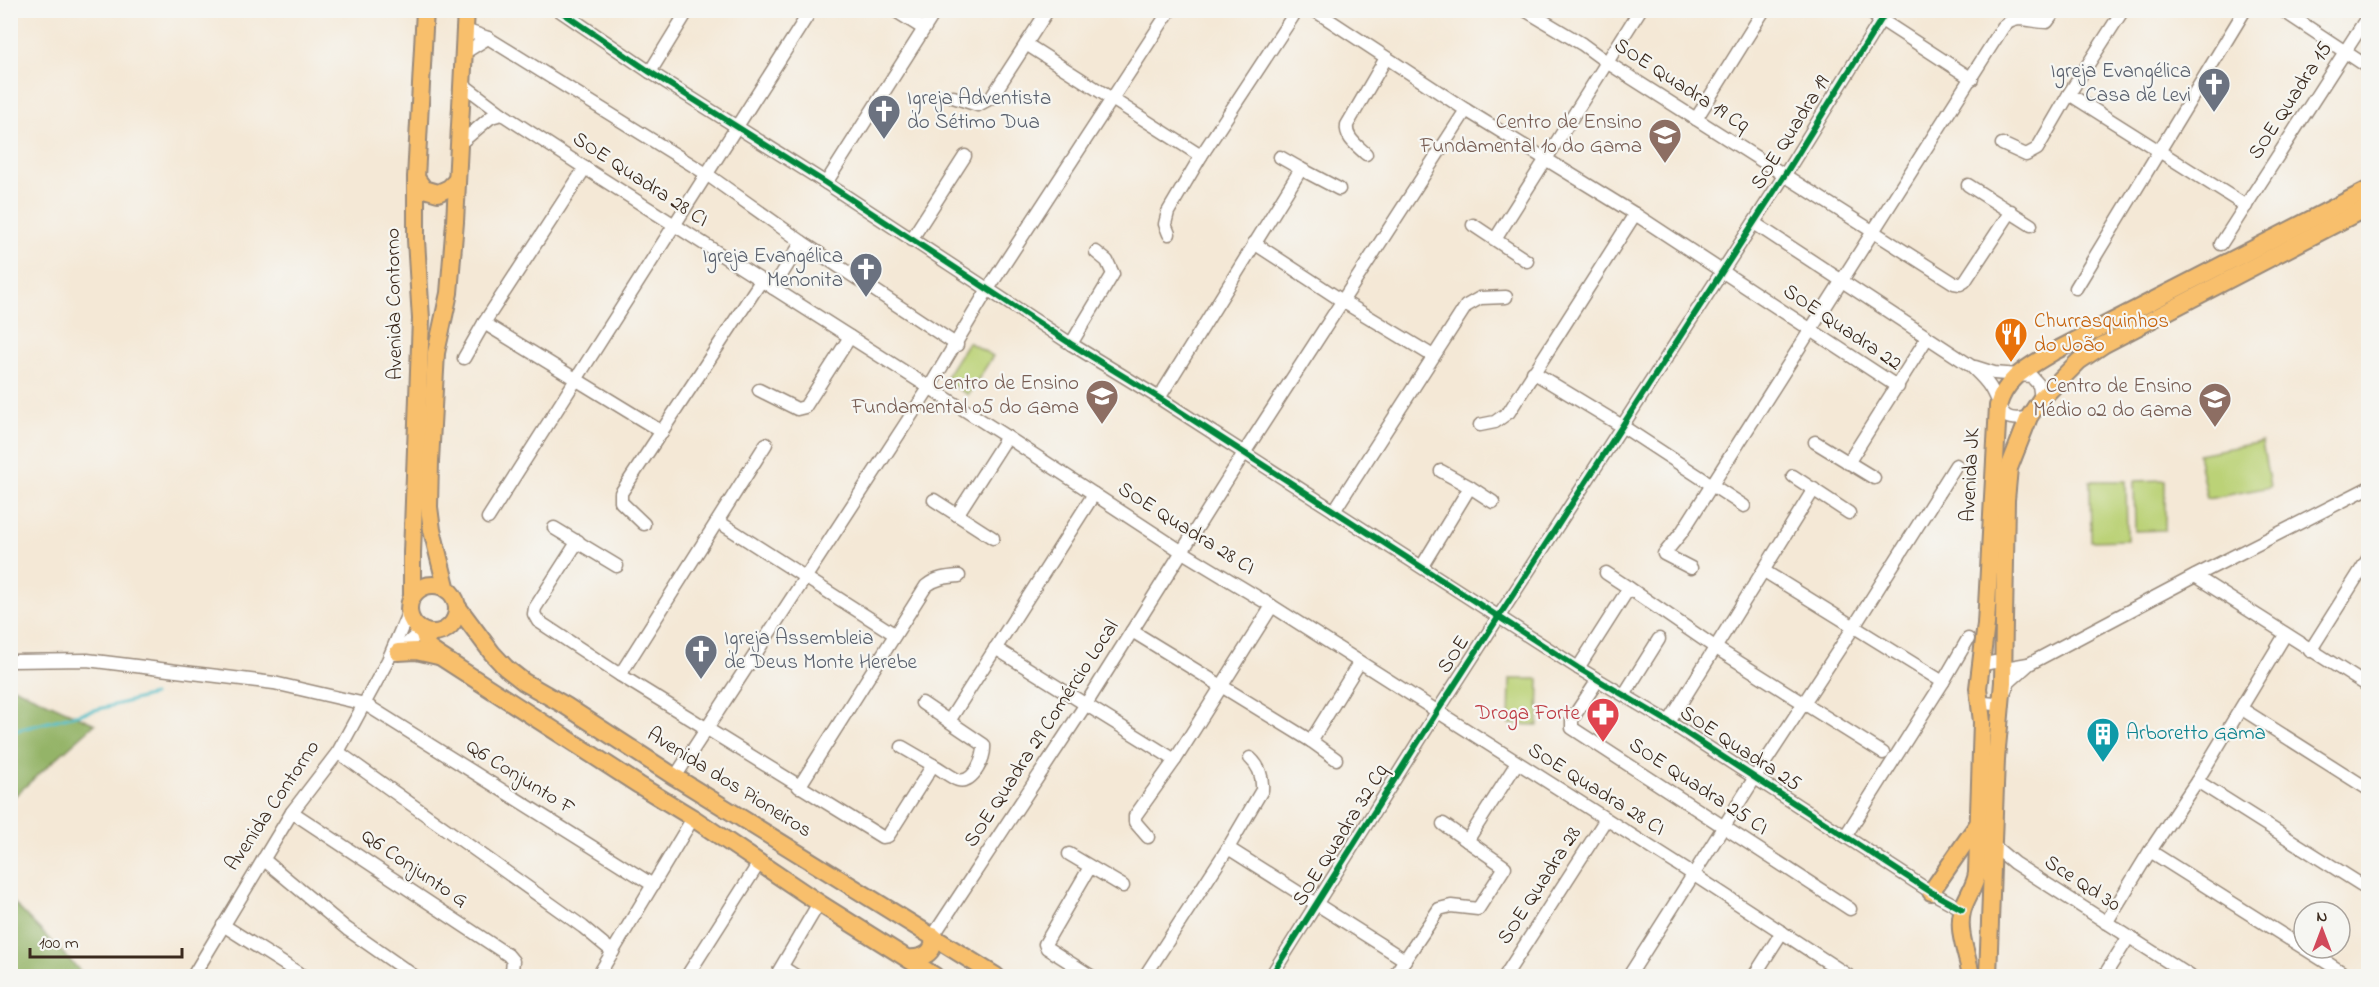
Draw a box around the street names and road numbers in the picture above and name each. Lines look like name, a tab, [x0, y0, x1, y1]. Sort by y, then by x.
street label: SOE Quadra 19 Cq	[1608, 31, 1755, 141]
street label: SOE Quadra 15	[2241, 36, 2341, 166]
street label: SOE Quadra 19	[1744, 69, 1839, 196]
street label: SOE Quadra 28 CI	[566, 125, 714, 235]
street label: Avenida Contorno	[379, 228, 411, 380]
street label: SOE Quadra 22	[1776, 277, 1908, 379]
street label: Avenida JK	[1954, 426, 1988, 523]
street label: SOE Quadra 28 CI	[1111, 475, 1261, 583]
street label: SOE Quadra 29 Comércio Local	[957, 614, 1127, 854]
street label: SOE	[1431, 630, 1477, 680]
street label: SOE Quadra 25	[1673, 698, 1807, 800]
street label: Avenida dos Pioneiros	[641, 720, 817, 846]
street label: SOE Quadra 25 CI	[1622, 731, 1774, 843]
street label: Q6 Conjunto F	[459, 732, 581, 824]
street label: Avenida Contorno	[218, 734, 328, 877]
street label: SOE Quadra 28 CI	[1521, 736, 1671, 844]
street label: SOE Quadra 32 Cq	[1285, 759, 1397, 912]
street label: SOE Quadra 28	[1491, 821, 1589, 951]
street label: Q6 Conjunto G	[354, 822, 474, 916]
street label: Sce Qd 30	[2038, 848, 2126, 920]

